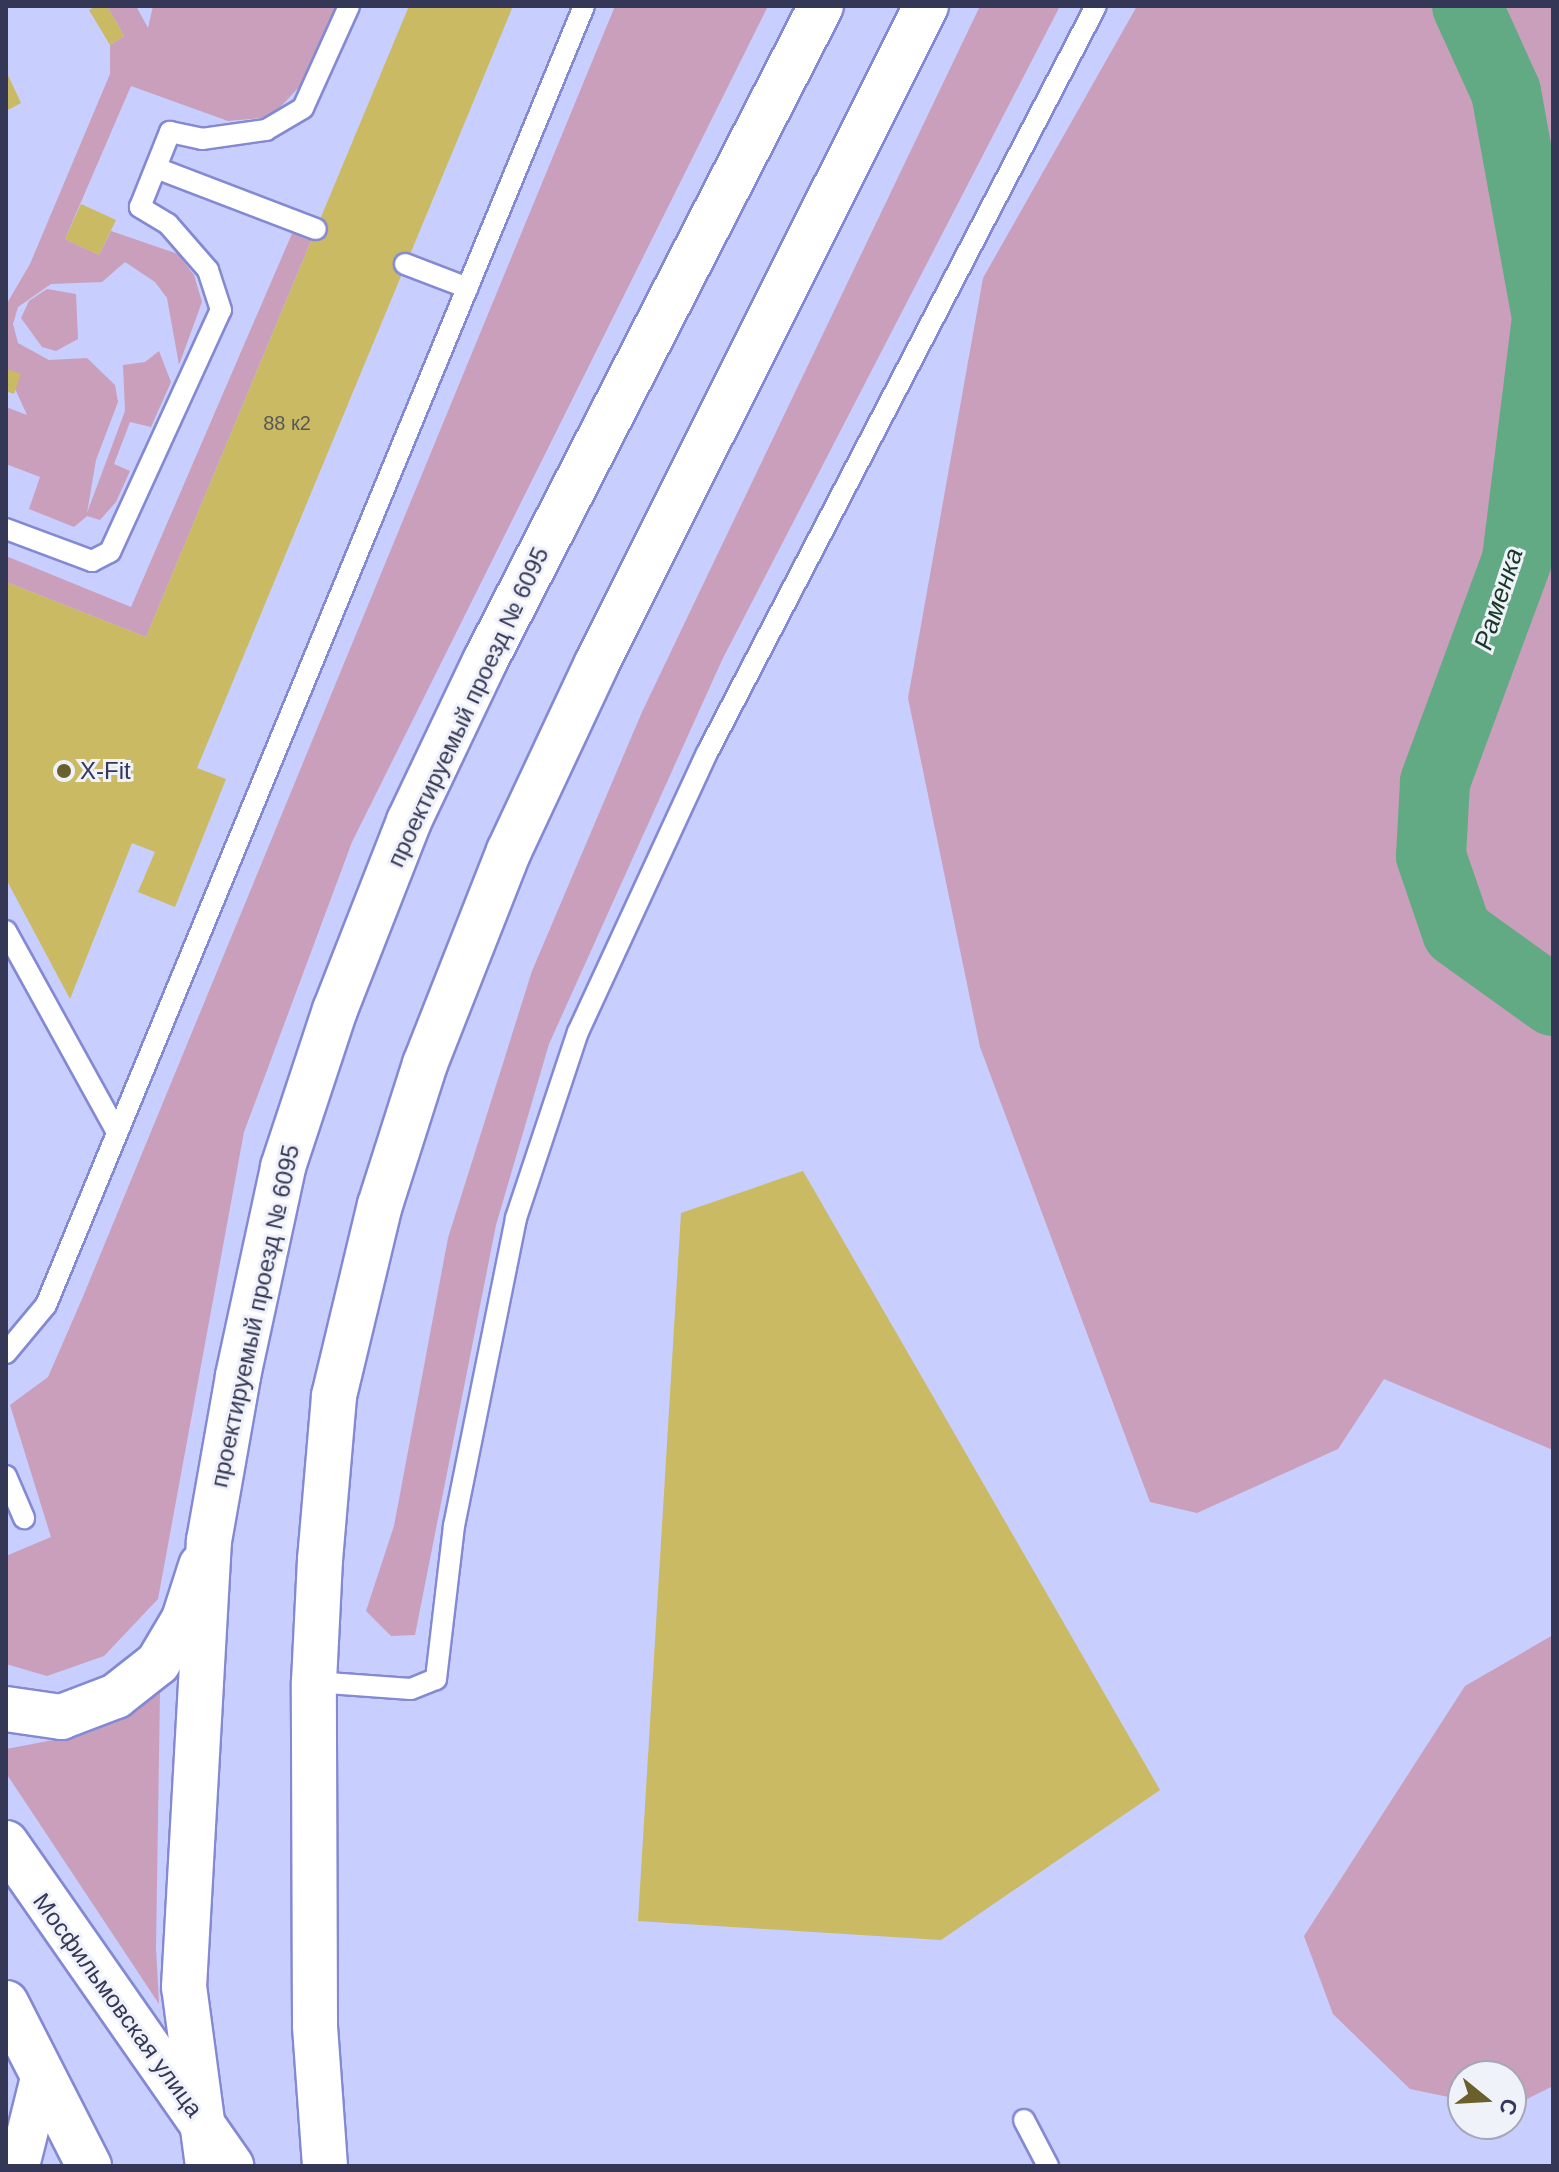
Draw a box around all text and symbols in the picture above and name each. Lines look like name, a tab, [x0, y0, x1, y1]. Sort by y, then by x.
house number: 88 к2	[263, 411, 311, 435]
street label: проектируемый проезд № 6095	[381, 542, 555, 872]
water label: Раменка	[1468, 544, 1530, 654]
place label: X-Fit	[80, 757, 131, 785]
marker: X-Fit	[55, 762, 73, 780]
street label: проектируемый проезд № 6095	[205, 1142, 305, 1490]
street label: Мосфильмовская улица	[27, 1887, 209, 2123]
north arrow	[1447, 2060, 1527, 2140]
text: С	[1494, 2096, 1523, 2118]

